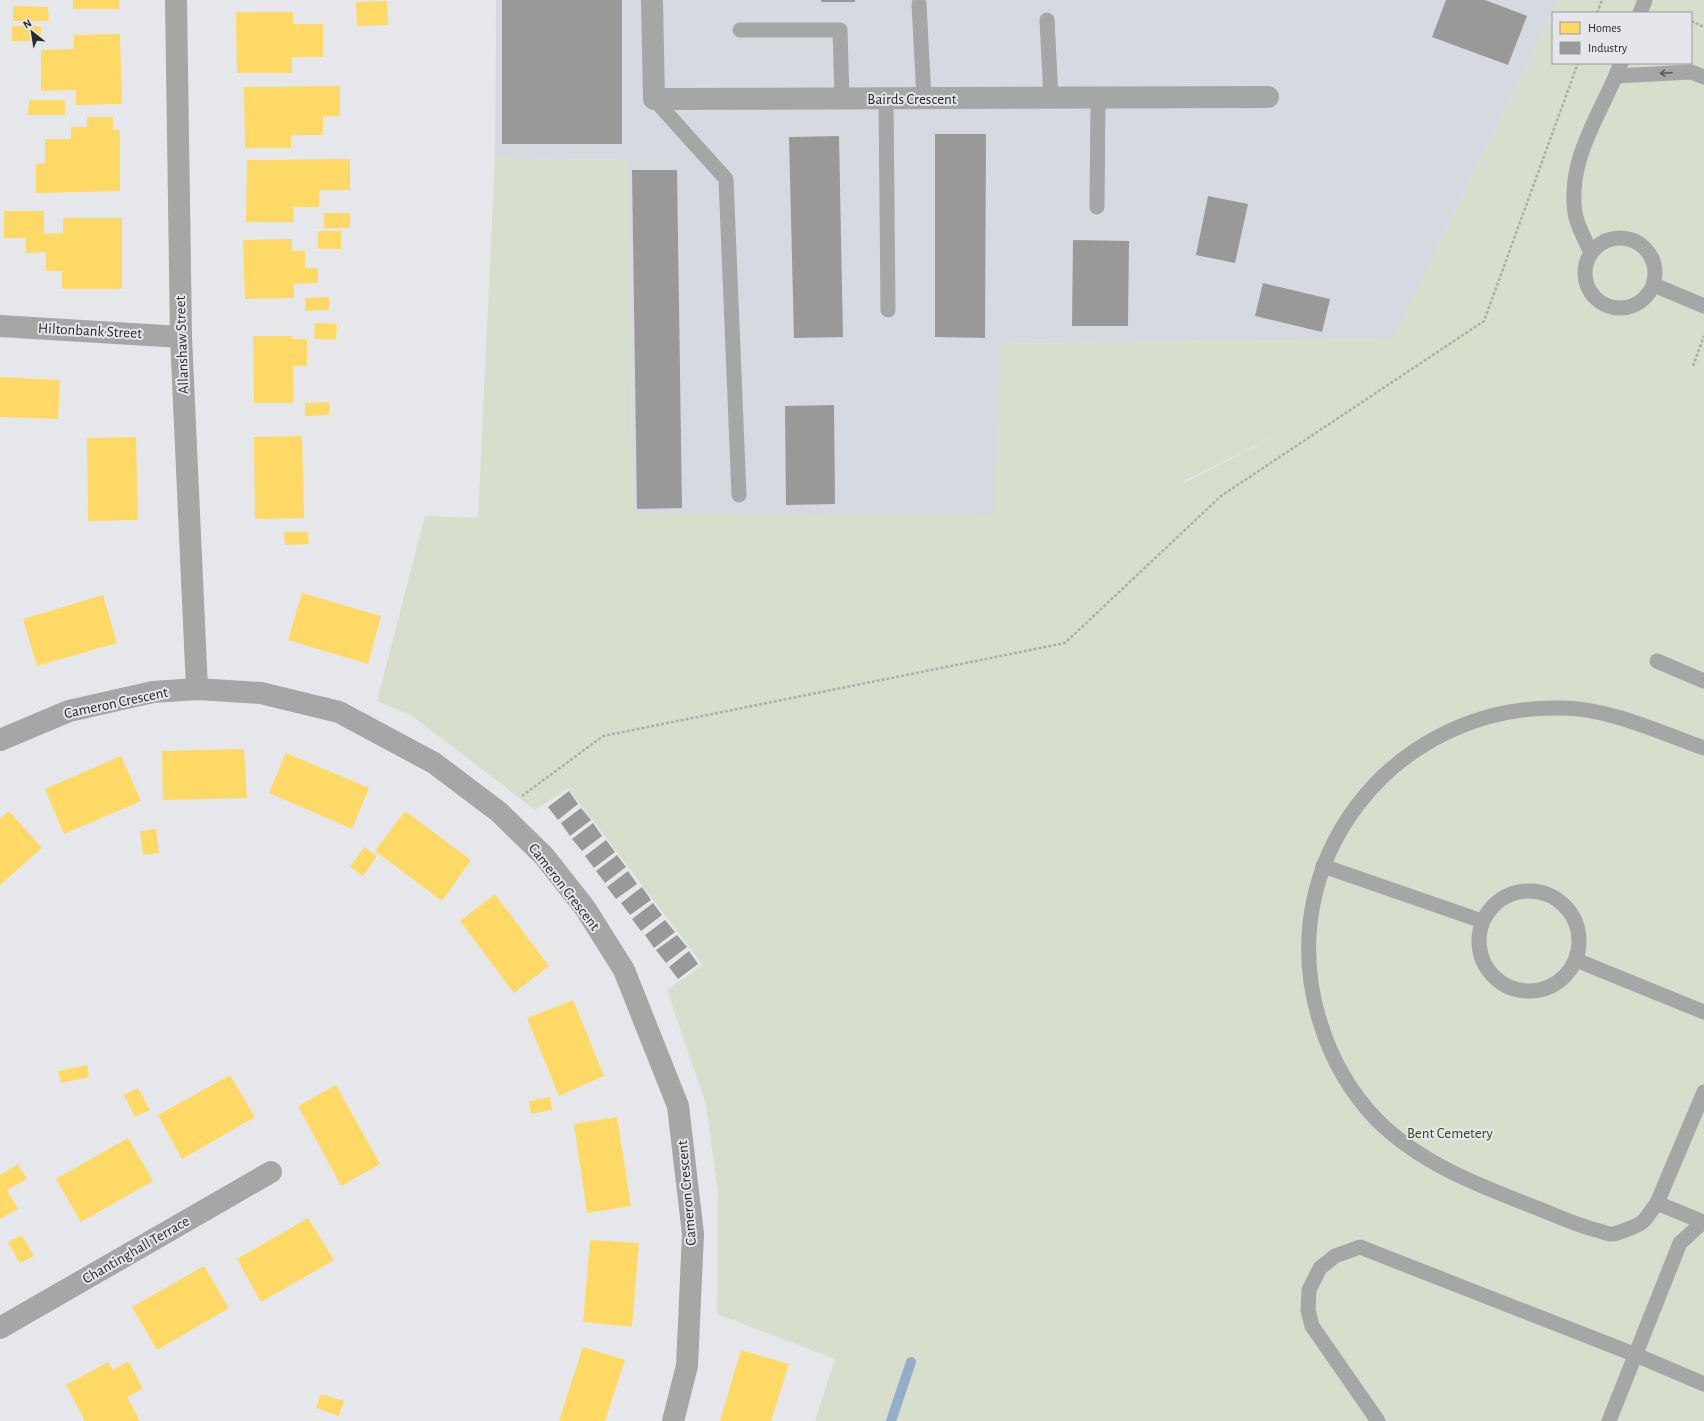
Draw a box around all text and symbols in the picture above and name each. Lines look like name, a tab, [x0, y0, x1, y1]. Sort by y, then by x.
north arrow	[12, 12, 52, 52]
legend	[1552, 12, 1692, 64]
text: N	[21, 17, 33, 30]
text: Homes	[1588, 22, 1621, 34]
text: Industry	[1588, 42, 1627, 55]
one-way arrow	[1660, 70, 1673, 77]
street label: Bairds Crescent	[867, 92, 957, 107]
street label: Allanshaw Street	[173, 295, 191, 395]
street label: Hiltonbank Street	[38, 321, 143, 341]
street label: Cameron Crescent	[63, 685, 169, 721]
street label: Cameron Crescent	[526, 841, 603, 933]
park label: Bent Cemetery	[1407, 1126, 1494, 1141]
street label: Cameron Crescent	[675, 1139, 699, 1246]
street label: Chantinghall Terrace	[80, 1213, 192, 1287]

